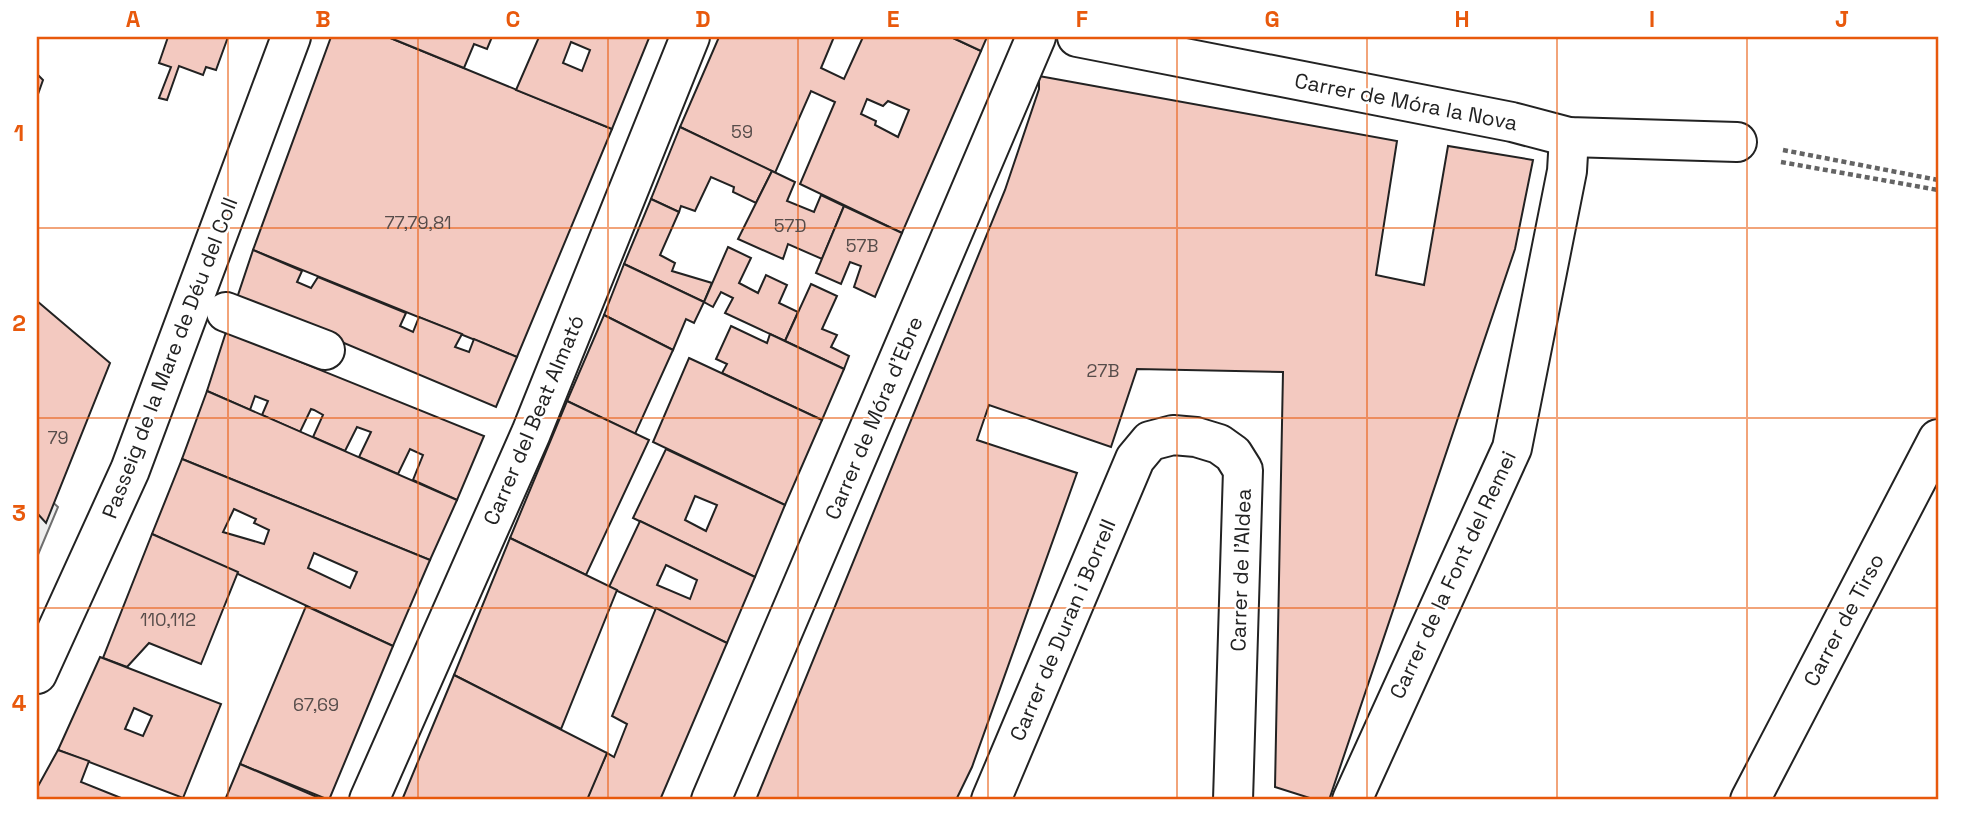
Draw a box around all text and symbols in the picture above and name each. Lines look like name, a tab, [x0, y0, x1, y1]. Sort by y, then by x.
text: A	[126, 4, 141, 34]
text: B	[315, 4, 331, 34]
text: C	[506, 4, 520, 34]
text: D	[695, 4, 711, 34]
text: E	[887, 4, 899, 34]
text: F	[1076, 4, 1088, 34]
text: G	[1264, 4, 1280, 34]
text: H	[1454, 4, 1470, 34]
text: I	[1649, 4, 1655, 34]
text: J	[1835, 4, 1849, 34]
street label: Carrer de Móra la Nova	[1292, 67, 1520, 136]
text: 1	[14, 118, 24, 148]
house number: 59	[731, 120, 753, 143]
street label: Passeig de la Mare de Déu del Coll	[96, 193, 243, 522]
house number: 77,79,81	[384, 211, 452, 234]
house number: 57D	[774, 214, 806, 237]
house number: 57B	[846, 234, 878, 257]
text: 2	[12, 308, 26, 338]
street label: Carrer del Beat Almató	[477, 311, 590, 529]
street label: Carrer de Móra d'Ebre	[818, 312, 929, 524]
house number: 27B	[1087, 359, 1119, 382]
house number: 79	[47, 426, 69, 449]
street label: Carrer de la Font del Remei	[1383, 447, 1522, 703]
street label: Carrer de l'Aldea	[1224, 488, 1257, 652]
text: 3	[12, 498, 26, 528]
street label: Carrer de Duran i Borrell	[1004, 515, 1122, 745]
street label: Carrer de Tirso	[1797, 549, 1890, 691]
house number: 110,112	[140, 608, 196, 631]
text: 4	[12, 688, 27, 718]
house number: 67,69	[293, 693, 339, 716]

